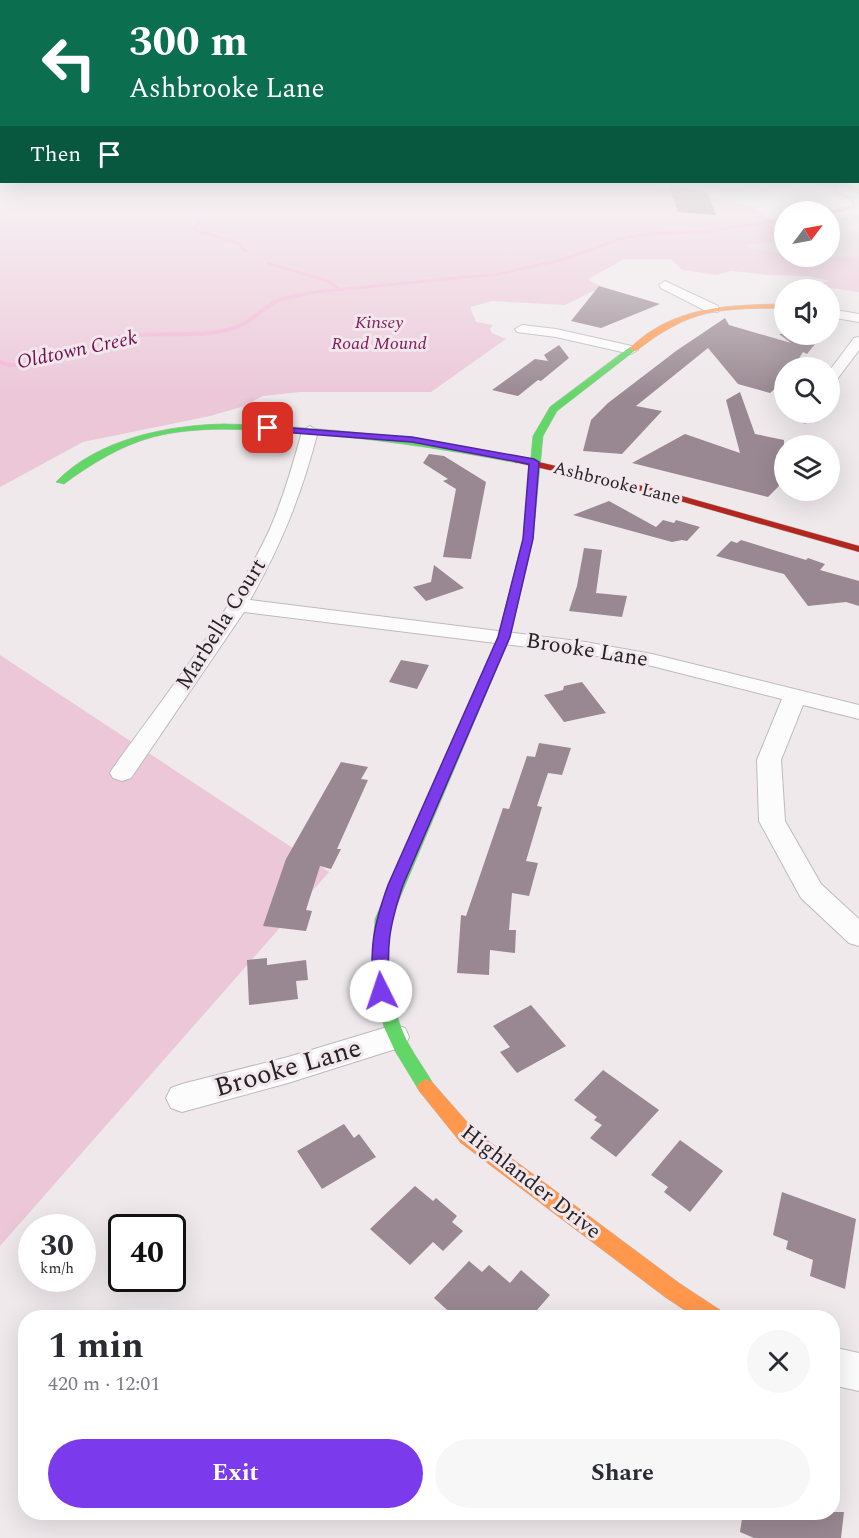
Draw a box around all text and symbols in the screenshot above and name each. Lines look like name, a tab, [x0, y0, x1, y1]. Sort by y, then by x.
text: 300 m	[129, 11, 248, 74]
icon: left	[30, 24, 108, 102]
text: Ashbrooke Lane	[129, 68, 325, 110]
text: Then	[30, 138, 81, 171]
icon: arrive	[93, 138, 126, 171]
north arrow	[774, 201, 840, 267]
map controls	[774, 201, 840, 501]
button: sound	[774, 279, 840, 345]
park label: Kinsey Road Mound	[331, 309, 427, 357]
water label: Oldtown Creek	[14, 322, 141, 377]
button: search	[774, 357, 840, 423]
pin	[242, 402, 293, 453]
icon: arrive	[251, 411, 284, 444]
button: layers	[774, 435, 840, 501]
street label: Ashbrooke Lane	[550, 454, 684, 512]
street label: Marbella Court	[167, 552, 275, 696]
street label: Brooke Lane	[524, 624, 650, 676]
position arrow	[349, 959, 413, 1023]
street label: Brooke Lane	[210, 1027, 366, 1109]
street label: Highlander Drive	[454, 1117, 608, 1247]
speed limit sign: 40	[108, 1214, 186, 1292]
text: 30	[40, 1223, 74, 1269]
text: km/h	[40, 1257, 74, 1280]
text: 1 min	[48, 1319, 144, 1374]
button: close	[747, 1330, 810, 1393]
text: 420 m · 12:01	[48, 1369, 160, 1399]
button: Exit	[48, 1439, 423, 1508]
button: Share	[435, 1439, 810, 1508]

